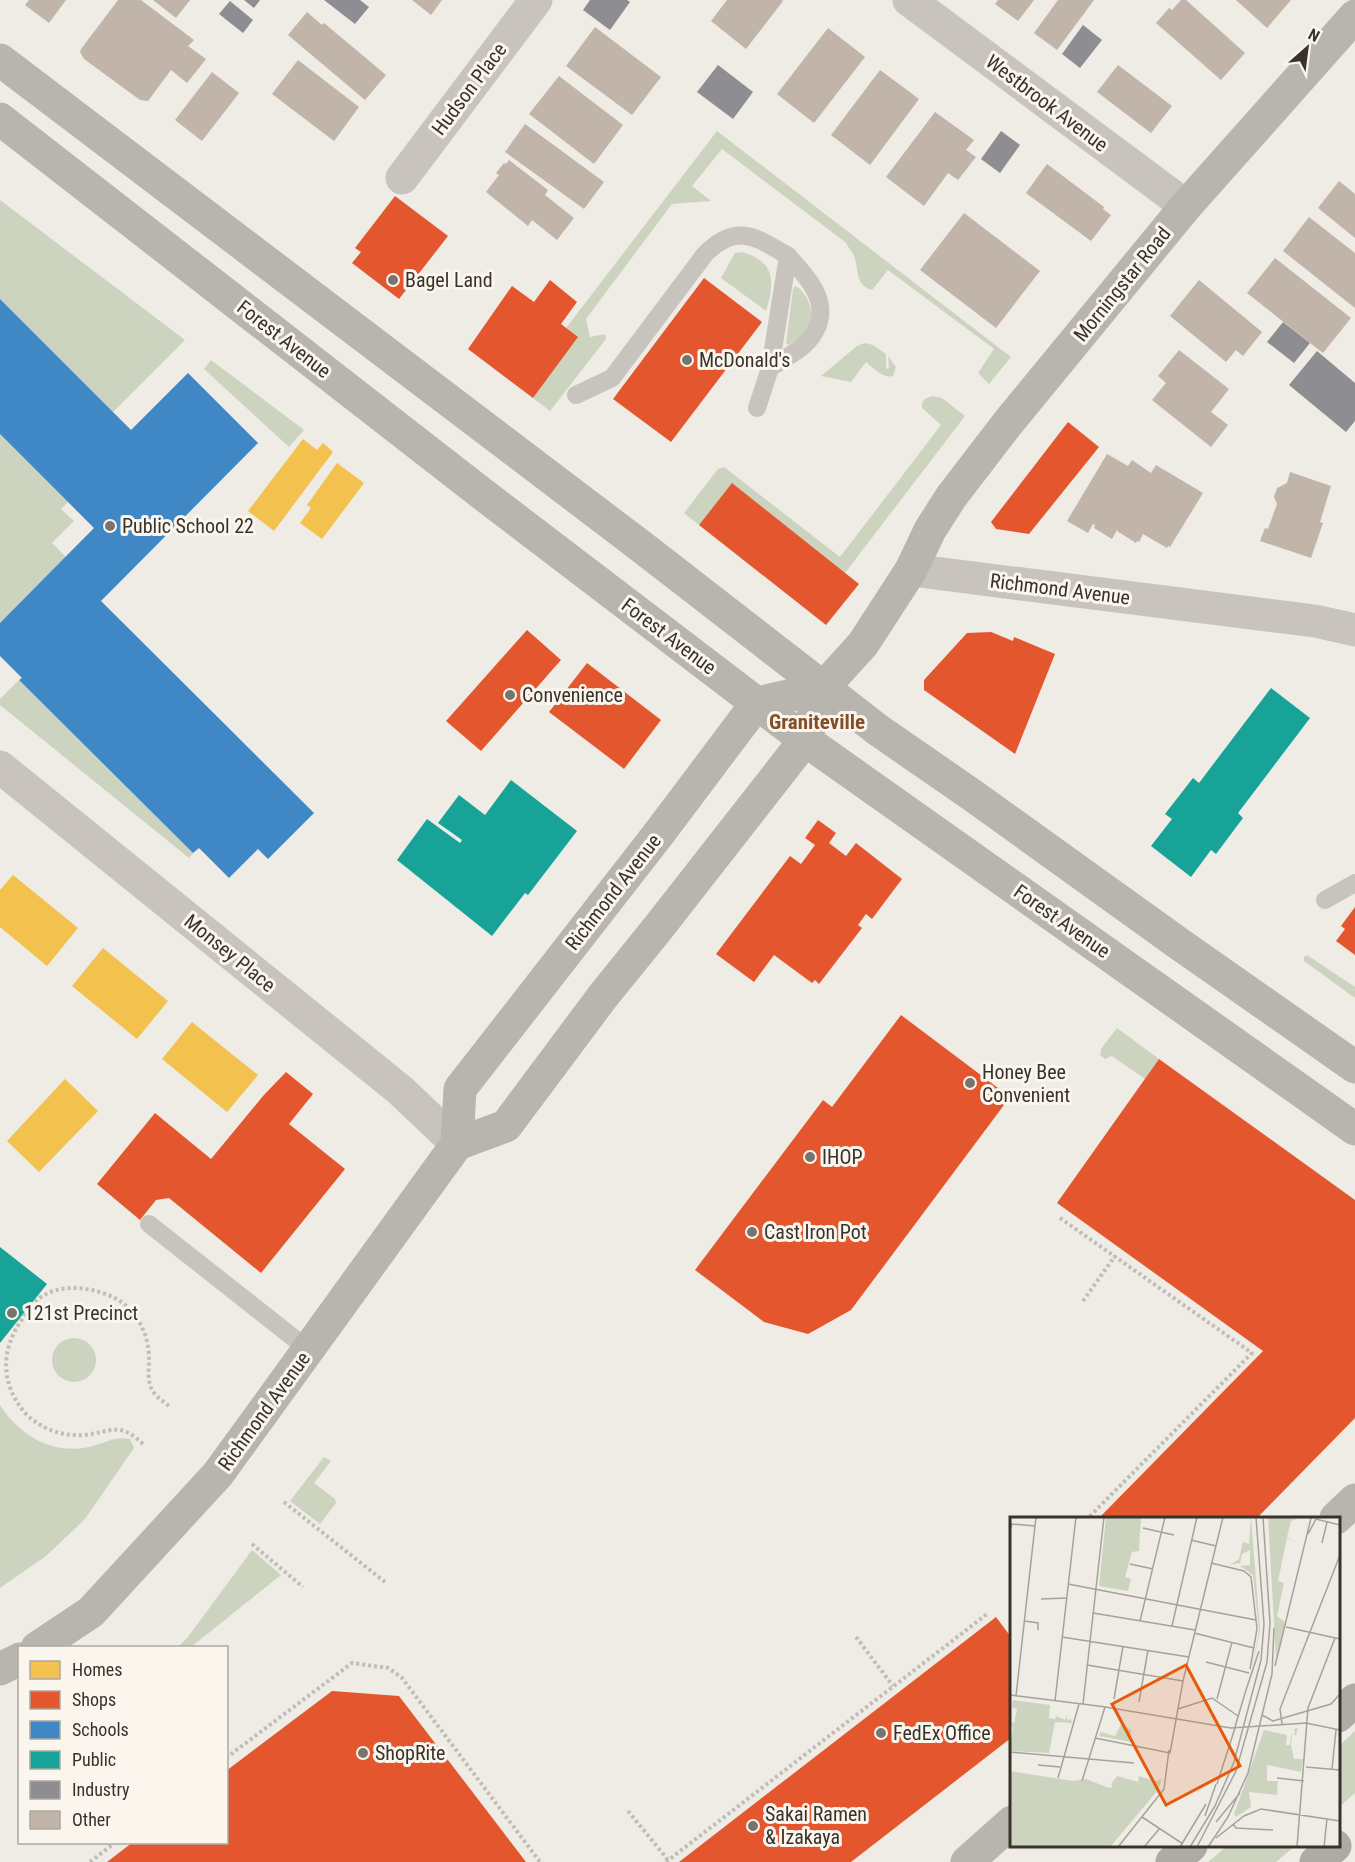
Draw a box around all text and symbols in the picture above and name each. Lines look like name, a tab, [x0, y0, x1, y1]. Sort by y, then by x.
north arrow	[1277, 18, 1337, 78]
text: N	[1305, 25, 1323, 46]
street label: Hudson Place	[427, 38, 511, 140]
street label: Westbrook Avenue	[981, 49, 1113, 157]
street label: Morningstar Road	[1068, 222, 1176, 346]
place label: Bagel Land	[405, 268, 493, 292]
marker: Bagel Land	[386, 273, 400, 287]
street label: Forest Avenue	[233, 295, 335, 383]
place label: McDonald's	[699, 348, 790, 372]
marker: McDonald's	[680, 353, 694, 367]
place label: Public School 22	[122, 514, 254, 538]
marker: Public School 22	[103, 519, 117, 533]
street label: Richmond Avenue	[989, 568, 1131, 610]
street label: Forest Avenue	[617, 593, 721, 679]
place label: Convenience	[522, 683, 623, 707]
marker: Convenience	[503, 688, 517, 702]
district label: Graniteville	[769, 710, 865, 734]
street label: Richmond Avenue	[560, 829, 666, 955]
street label: Forest Avenue	[1009, 879, 1115, 963]
street label: Monsey Place	[180, 909, 280, 997]
place label: Honey Bee Convenient	[982, 1060, 1070, 1107]
marker: Honey Bee Convenient	[963, 1076, 977, 1090]
place label: IHOP	[822, 1145, 863, 1169]
marker: IHOP	[803, 1150, 817, 1164]
place label: Cast Iron Pot	[764, 1220, 867, 1244]
marker: Cast Iron Pot	[745, 1225, 759, 1239]
place label: 121st Precinct	[24, 1301, 138, 1325]
marker: 121st Precinct	[5, 1306, 19, 1320]
street label: Richmond Avenue	[213, 1347, 315, 1475]
inset map	[1010, 1517, 1340, 1847]
legend	[18, 1646, 228, 1844]
text: Homes	[72, 1659, 122, 1680]
text: Shops	[72, 1689, 116, 1710]
text: Schools	[72, 1719, 129, 1740]
place label: FedEx Office	[893, 1721, 991, 1745]
marker: FedEx Office	[874, 1726, 888, 1740]
place label: ShopRite	[375, 1741, 445, 1765]
marker: ShopRite	[356, 1746, 370, 1760]
text: Public	[72, 1749, 116, 1770]
text: Industry	[72, 1779, 130, 1800]
place label: Sakai Ramen & Izakaya	[765, 1802, 867, 1849]
text: Other	[72, 1809, 111, 1830]
marker: Sakai Ramen & Izakaya	[746, 1819, 760, 1833]

